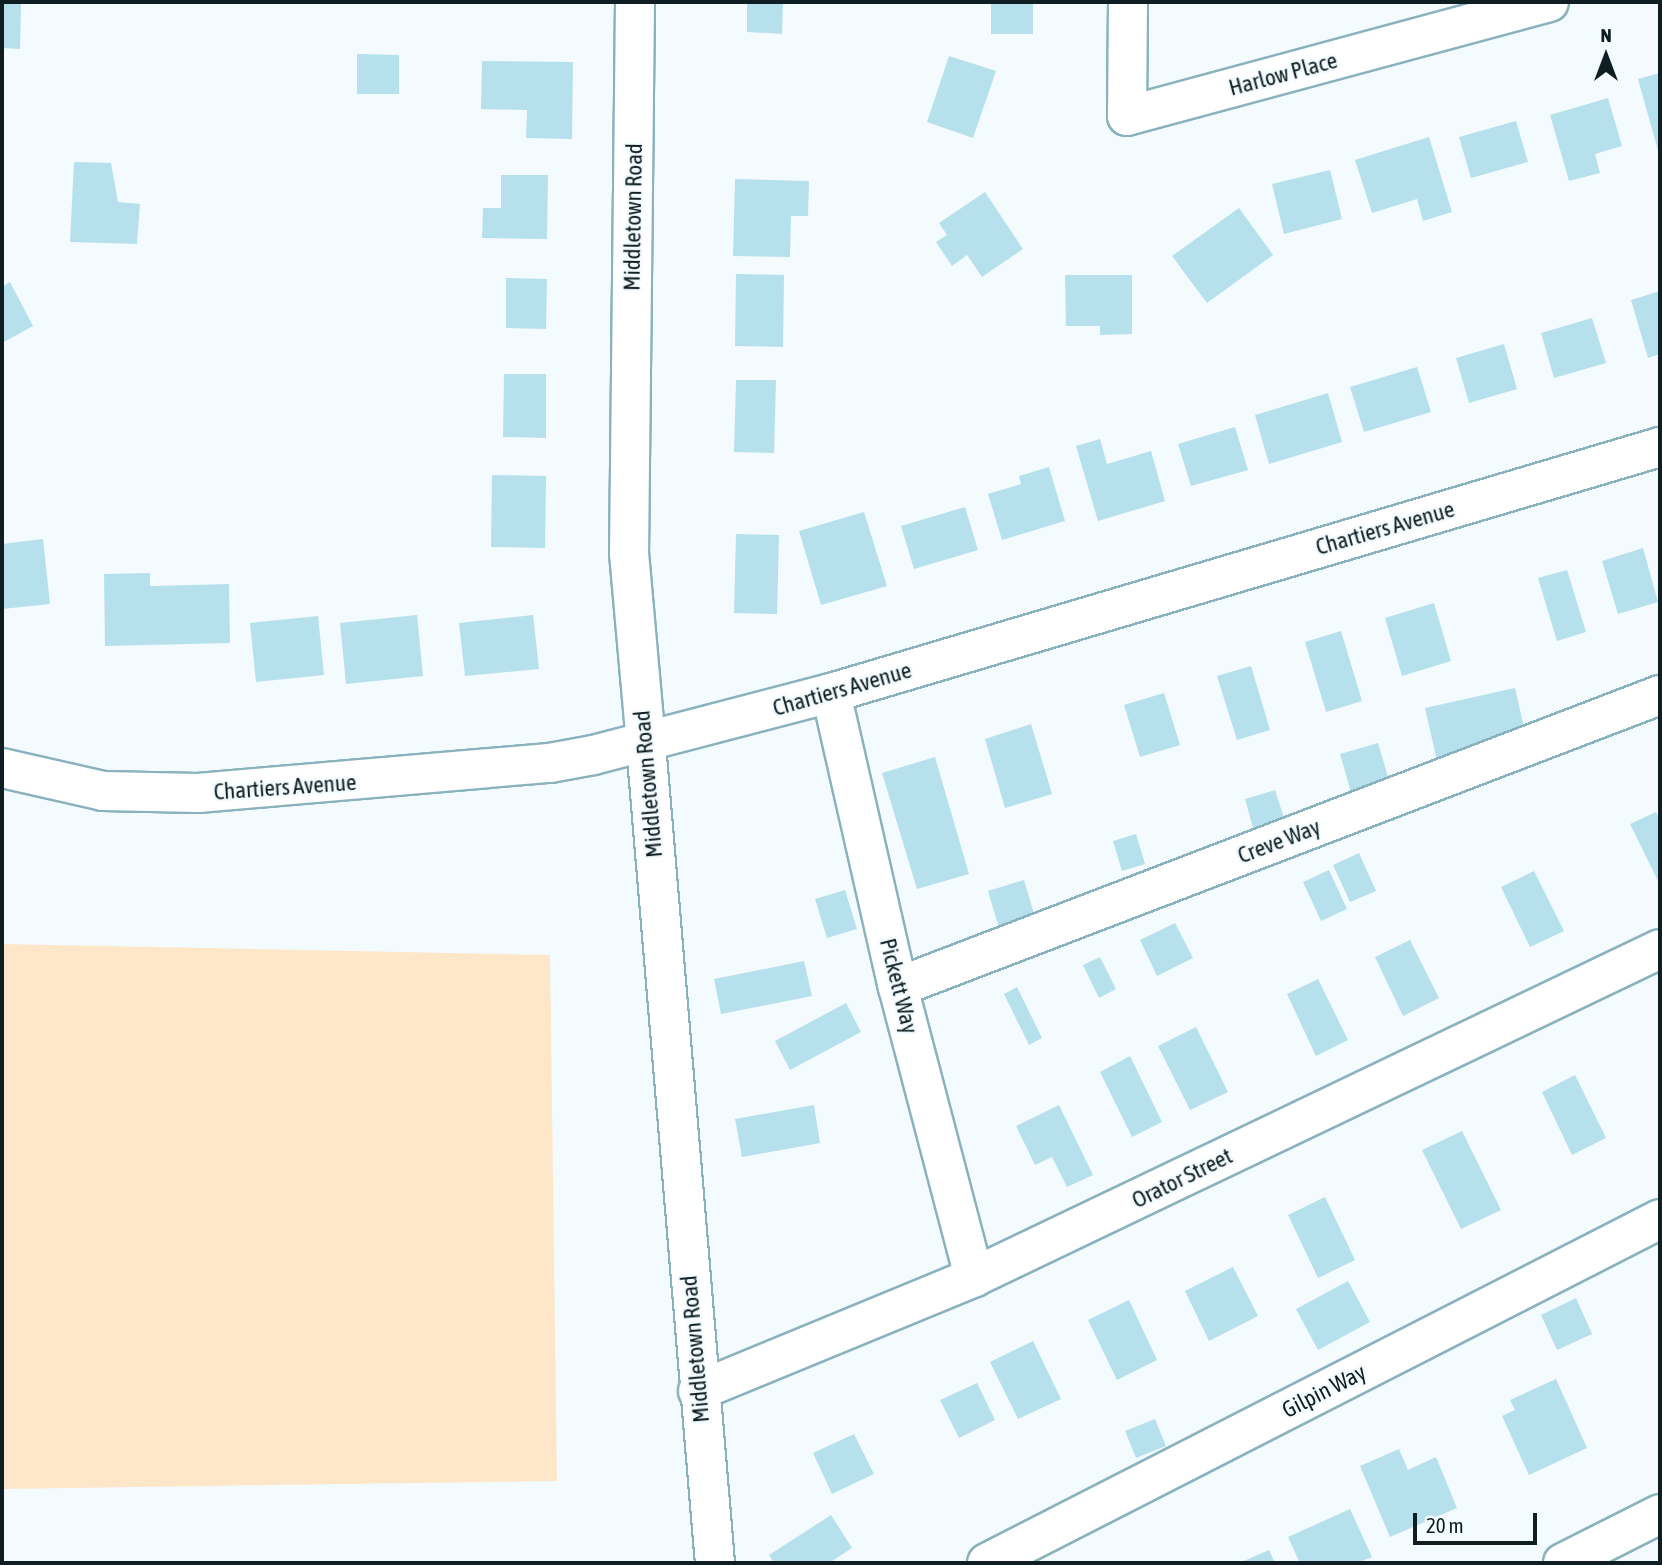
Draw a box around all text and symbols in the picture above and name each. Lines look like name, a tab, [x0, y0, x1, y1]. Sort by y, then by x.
north arrow	[1571, 21, 1641, 91]
text: N	[1600, 24, 1612, 46]
street label: Harlow Place	[1226, 46, 1340, 102]
street label: Middletown Road	[618, 143, 648, 291]
street label: Chartiers Avenue	[1313, 495, 1457, 561]
street label: Chartiers Avenue	[770, 656, 914, 722]
street label: Middletown Road	[628, 709, 668, 859]
street label: Chartiers Avenue	[213, 768, 357, 806]
street label: Creve Way	[1234, 813, 1324, 869]
street label: Pickett Way	[874, 935, 924, 1037]
street label: Orator Street	[1127, 1142, 1237, 1214]
street label: Middletown Road	[675, 1274, 715, 1424]
street label: Gilpin Way	[1278, 1358, 1370, 1424]
scale bar	[1417, 1498, 1541, 1542]
text: 20 m	[1426, 1513, 1464, 1537]

